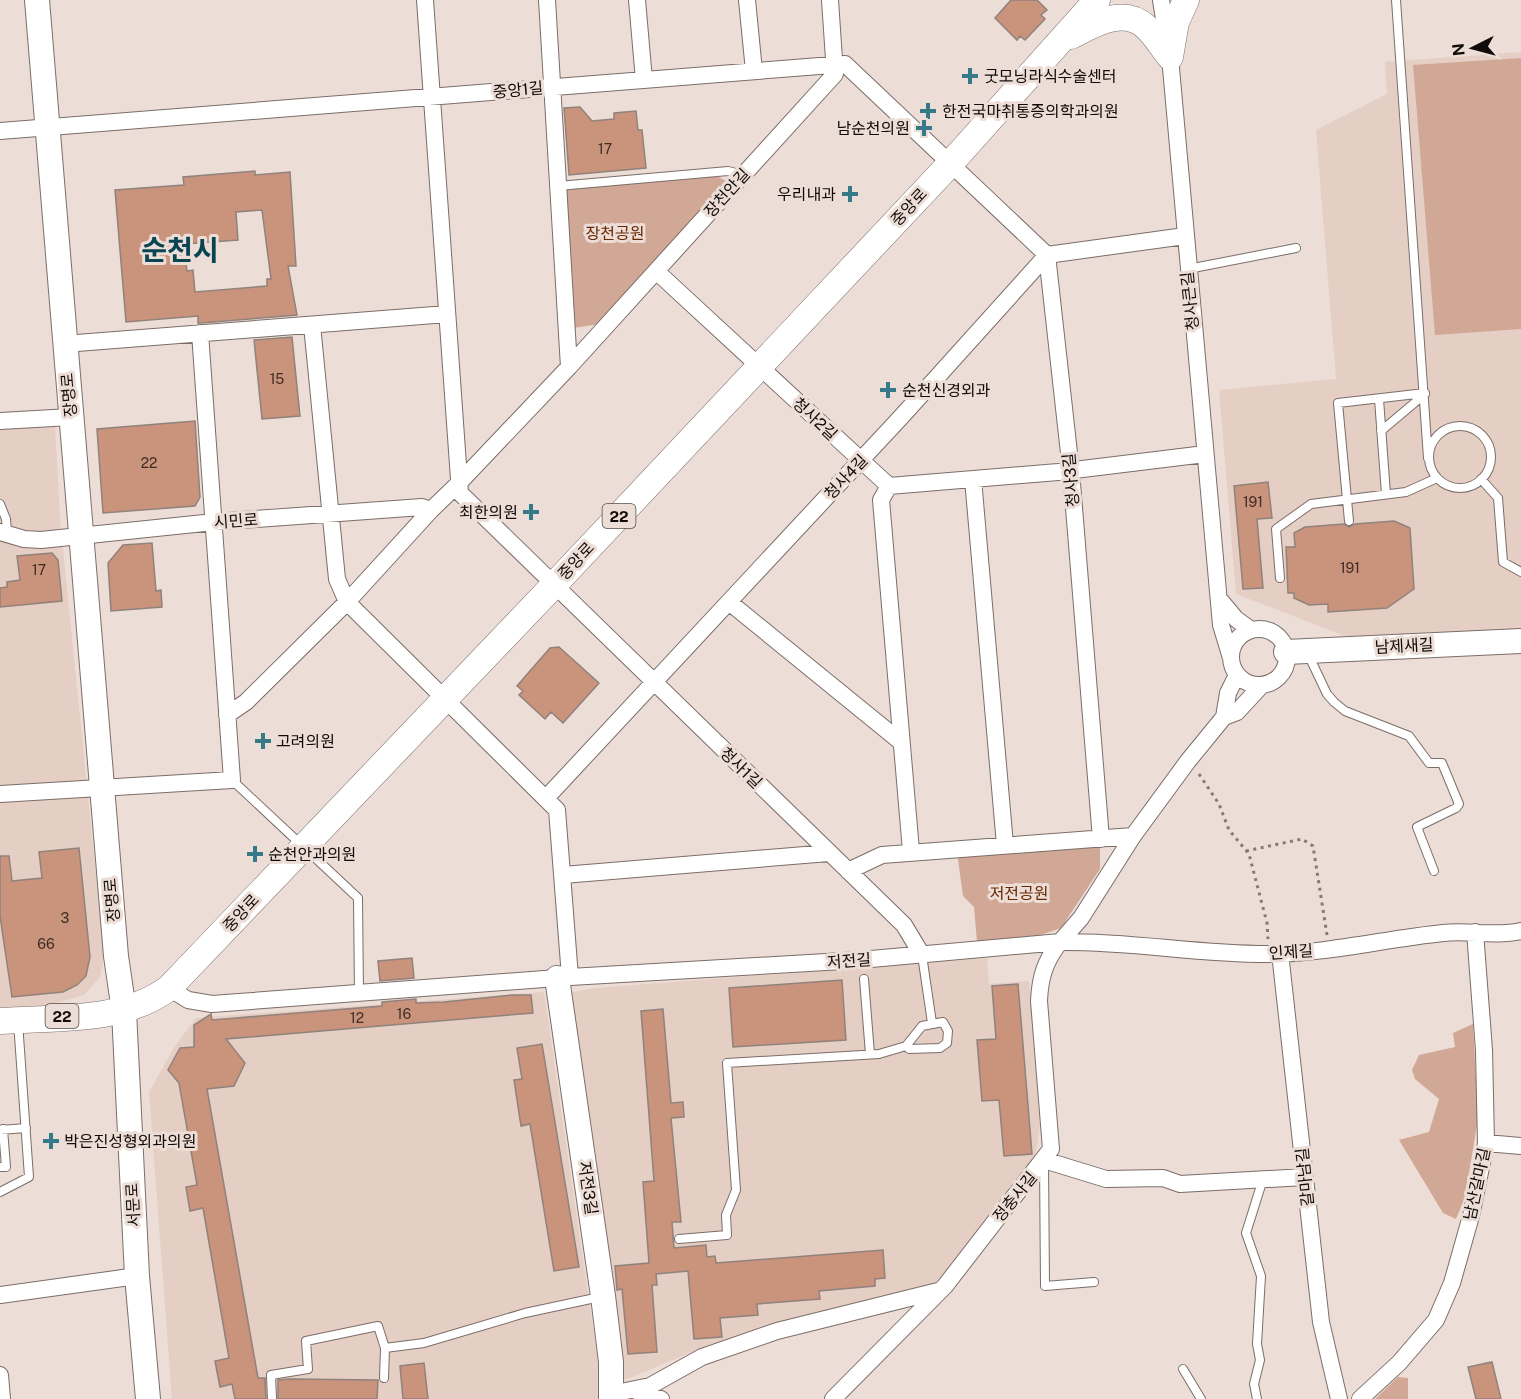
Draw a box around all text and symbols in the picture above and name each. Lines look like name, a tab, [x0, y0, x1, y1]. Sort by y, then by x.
north arrow	[1443, 18, 1503, 78]
text: N	[1448, 42, 1469, 57]
marker: 굿모닝라식수술센터	[961, 67, 979, 85]
place label: 굿모닝라식수술센터	[984, 67, 1116, 86]
street label: 중앙1길	[492, 78, 544, 102]
marker: 한전국마취통증의학과의원	[919, 102, 937, 120]
place label: 한전국마취통증의학과의원	[942, 102, 1119, 121]
place label: 남순천의원	[836, 119, 910, 138]
marker: 남순천의원	[915, 119, 933, 137]
house number: 17	[598, 141, 612, 157]
street label: 장천안길	[700, 165, 754, 221]
street label: 중앙로	[887, 184, 931, 230]
place label: 우리내과	[777, 185, 836, 204]
marker: 우리내과	[841, 185, 859, 203]
park label: 장천공원	[586, 224, 644, 243]
district label: 순천시	[141, 233, 219, 266]
street label: 청사큰길	[1177, 271, 1203, 331]
house number: 15	[270, 371, 284, 387]
street label: 장명로	[58, 372, 80, 418]
marker: 순천신경외과	[879, 381, 897, 399]
place label: 순천신경외과	[902, 381, 991, 400]
street label: 청사2길	[789, 394, 841, 444]
street label: 청사4길	[821, 451, 871, 503]
street label: 청사3길	[1059, 452, 1083, 508]
house number: 22	[141, 455, 157, 471]
house number: 191	[1243, 494, 1263, 510]
place label: 최한의원	[459, 503, 518, 522]
marker: 최한의원	[522, 503, 540, 521]
road number: 22	[602, 504, 636, 528]
street label: 시민로	[213, 510, 259, 532]
street label: 중앙로	[554, 538, 598, 584]
house number: 191	[1340, 560, 1360, 576]
house number: 17	[32, 562, 46, 578]
street label: 남제새길	[1374, 635, 1434, 657]
marker: 고려의원	[254, 732, 272, 750]
place label: 고려의원	[276, 732, 335, 751]
street label: 청사1길	[716, 744, 766, 792]
marker: 순천안과의원	[246, 845, 264, 863]
place label: 순천안과의원	[268, 845, 356, 864]
street label: 장명로	[101, 877, 123, 923]
park label: 저전공원	[990, 884, 1048, 903]
street label: 중앙로	[219, 890, 263, 936]
house number: 3	[61, 910, 70, 926]
house number: 66	[37, 936, 55, 952]
street label: 인제길	[1268, 941, 1314, 963]
street label: 저전길	[826, 950, 872, 972]
road number: 22	[46, 1004, 78, 1028]
house number: 16	[397, 1006, 411, 1022]
house number: 12	[350, 1010, 364, 1026]
marker: 박은진성형외과의원	[42, 1132, 60, 1150]
place label: 박은진성형외과의원	[64, 1132, 196, 1151]
street label: 남산갈마길	[1460, 1146, 1494, 1222]
street label: 갈마남길	[1292, 1147, 1318, 1207]
street label: 저전3길	[575, 1160, 601, 1216]
street label: 정충사길	[989, 1168, 1041, 1226]
street label: 서문로	[122, 1182, 144, 1228]

